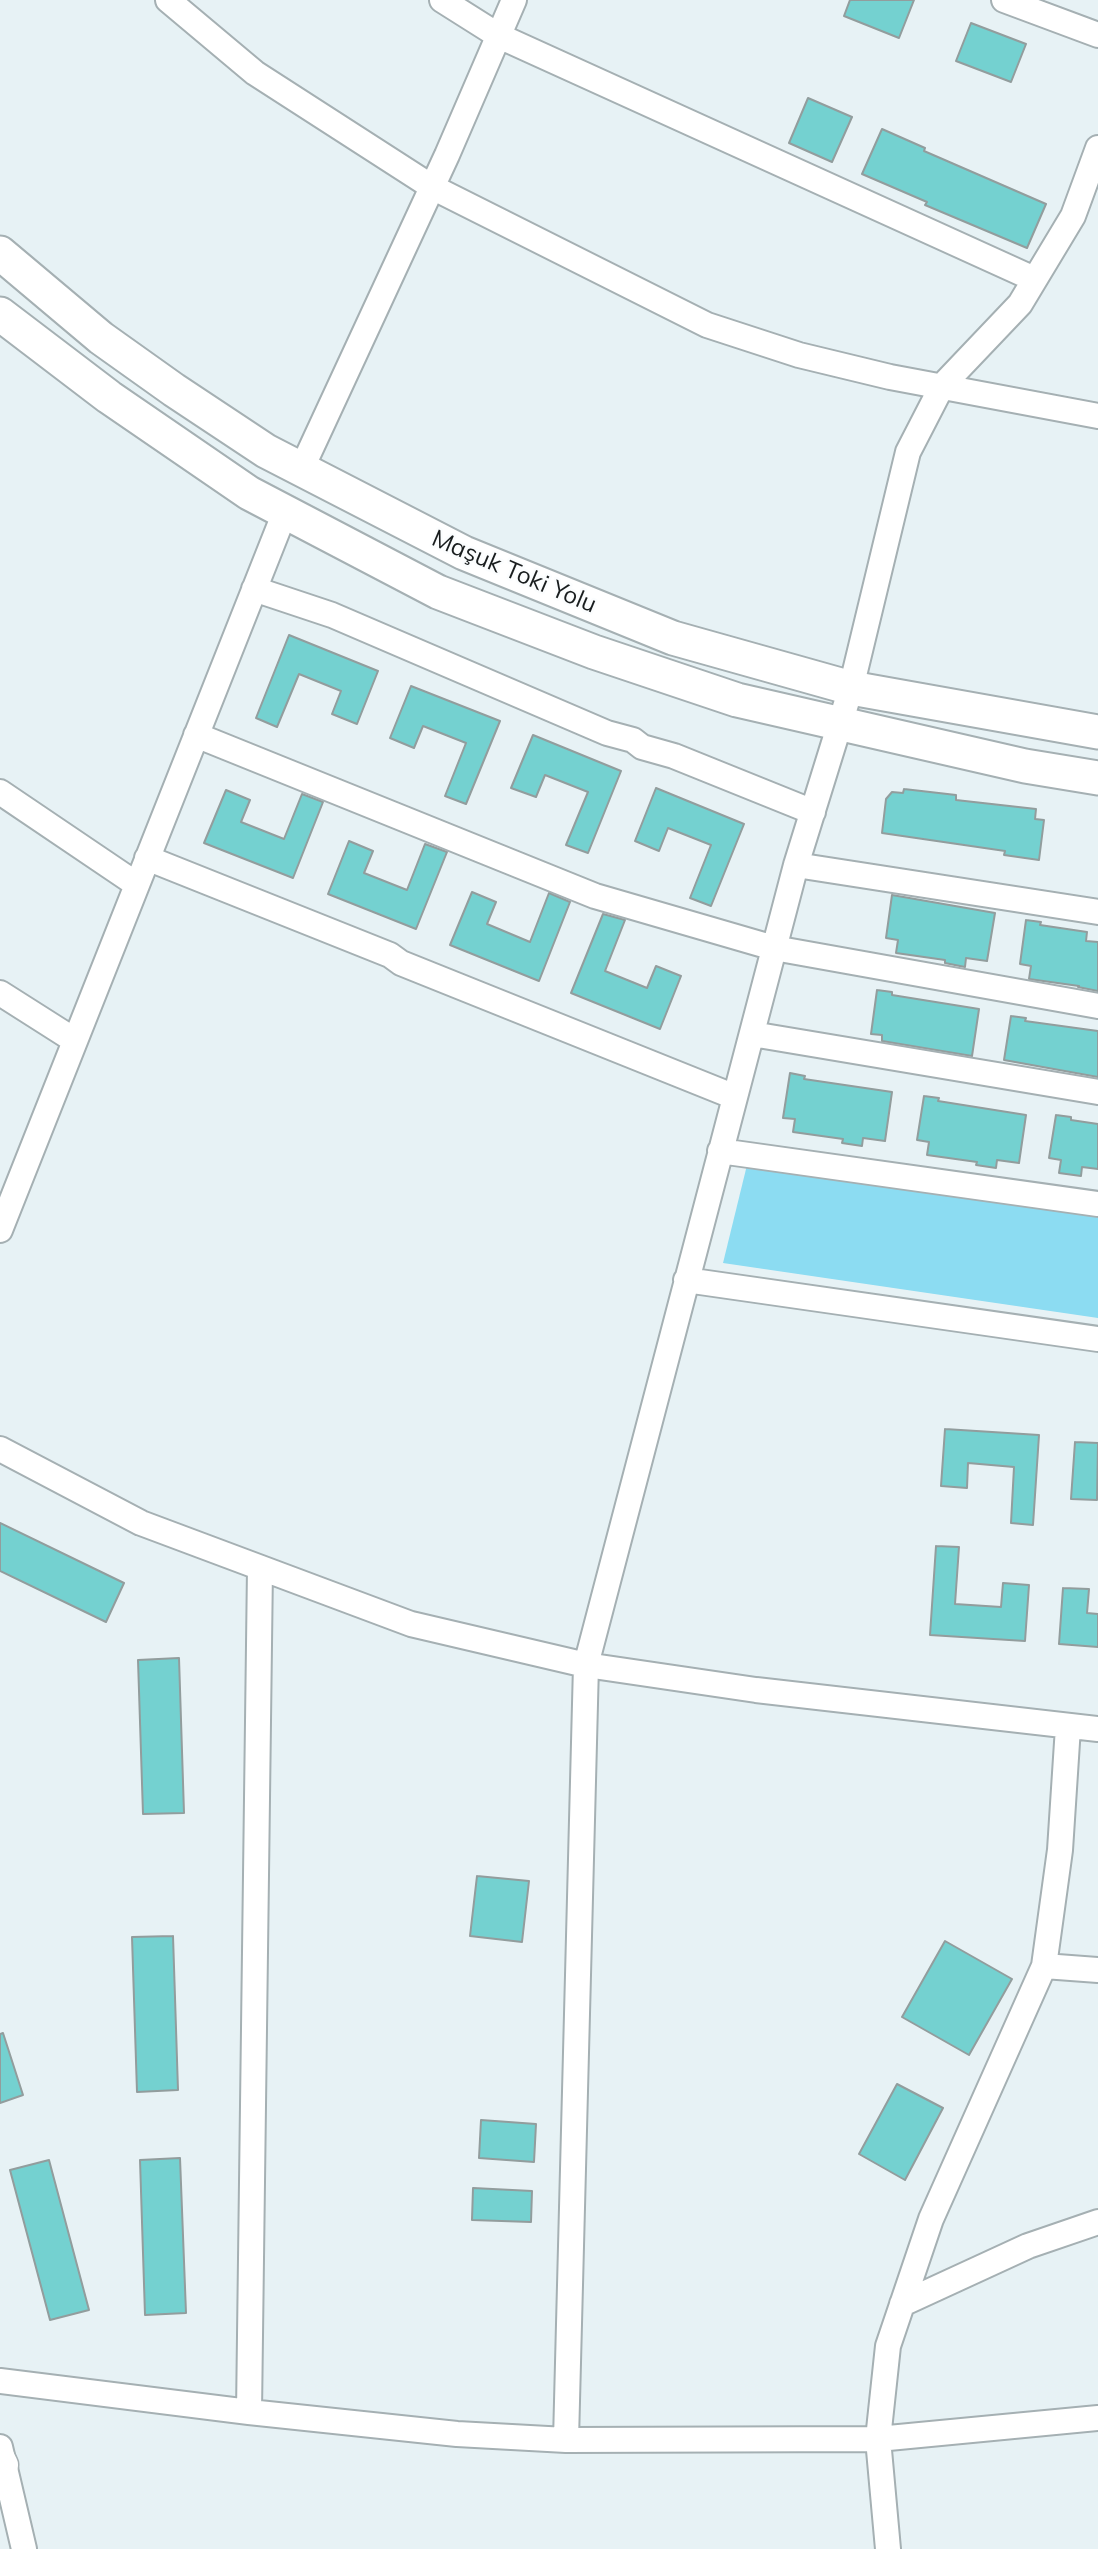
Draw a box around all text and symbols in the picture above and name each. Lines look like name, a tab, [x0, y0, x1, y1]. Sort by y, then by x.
street label: Maşuk Toki Yolu	[427, 524, 601, 620]

